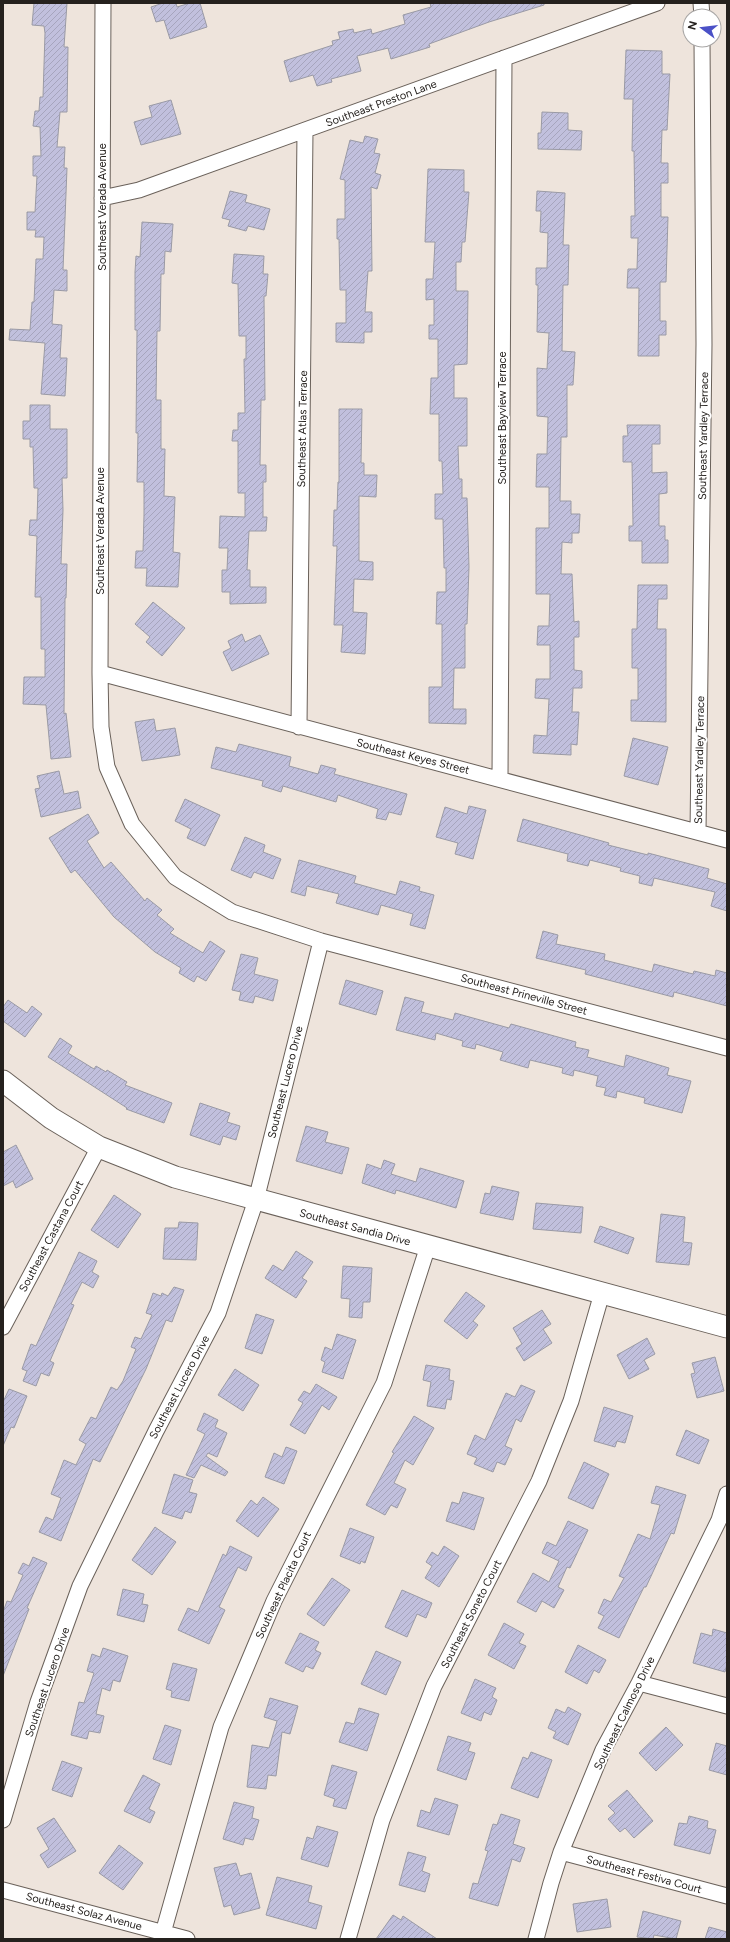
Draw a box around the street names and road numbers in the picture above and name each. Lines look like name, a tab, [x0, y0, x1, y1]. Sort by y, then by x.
street label: Southeast Preston Lane	[324, 77, 438, 130]
street label: Southeast Verada Avenue	[96, 143, 109, 271]
street label: Southeast Bayview Terrace	[496, 351, 509, 485]
street label: Southeast Atlas Terrace	[295, 370, 310, 488]
street label: Southeast Yardley Terrace	[696, 372, 711, 500]
street label: Southeast Verada Avenue	[94, 467, 107, 595]
street label: Southeast Yardley Terrace	[692, 696, 707, 824]
street label: Southeast Keyes Street	[355, 736, 471, 777]
street label: Southeast Prineville Street	[459, 971, 589, 1018]
street label: Southeast Lucero Drive	[265, 1025, 306, 1140]
street label: Southeast Castana Court	[17, 1178, 86, 1294]
street label: Southeast Sandia Drive	[298, 1206, 412, 1249]
street label: Southeast Lucero Drive	[147, 1333, 212, 1441]
street label: Southeast Placita Court	[253, 1530, 314, 1641]
street label: Southeast Soneto Court	[438, 1558, 504, 1671]
street label: Southeast Lucero Drive	[23, 1626, 72, 1739]
street label: Southeast Calmoso Drive	[591, 1654, 658, 1772]
street label: Southeast Festiva Court	[585, 1853, 703, 1896]
street label: Southeast Solaz Avenue	[24, 1890, 143, 1933]

